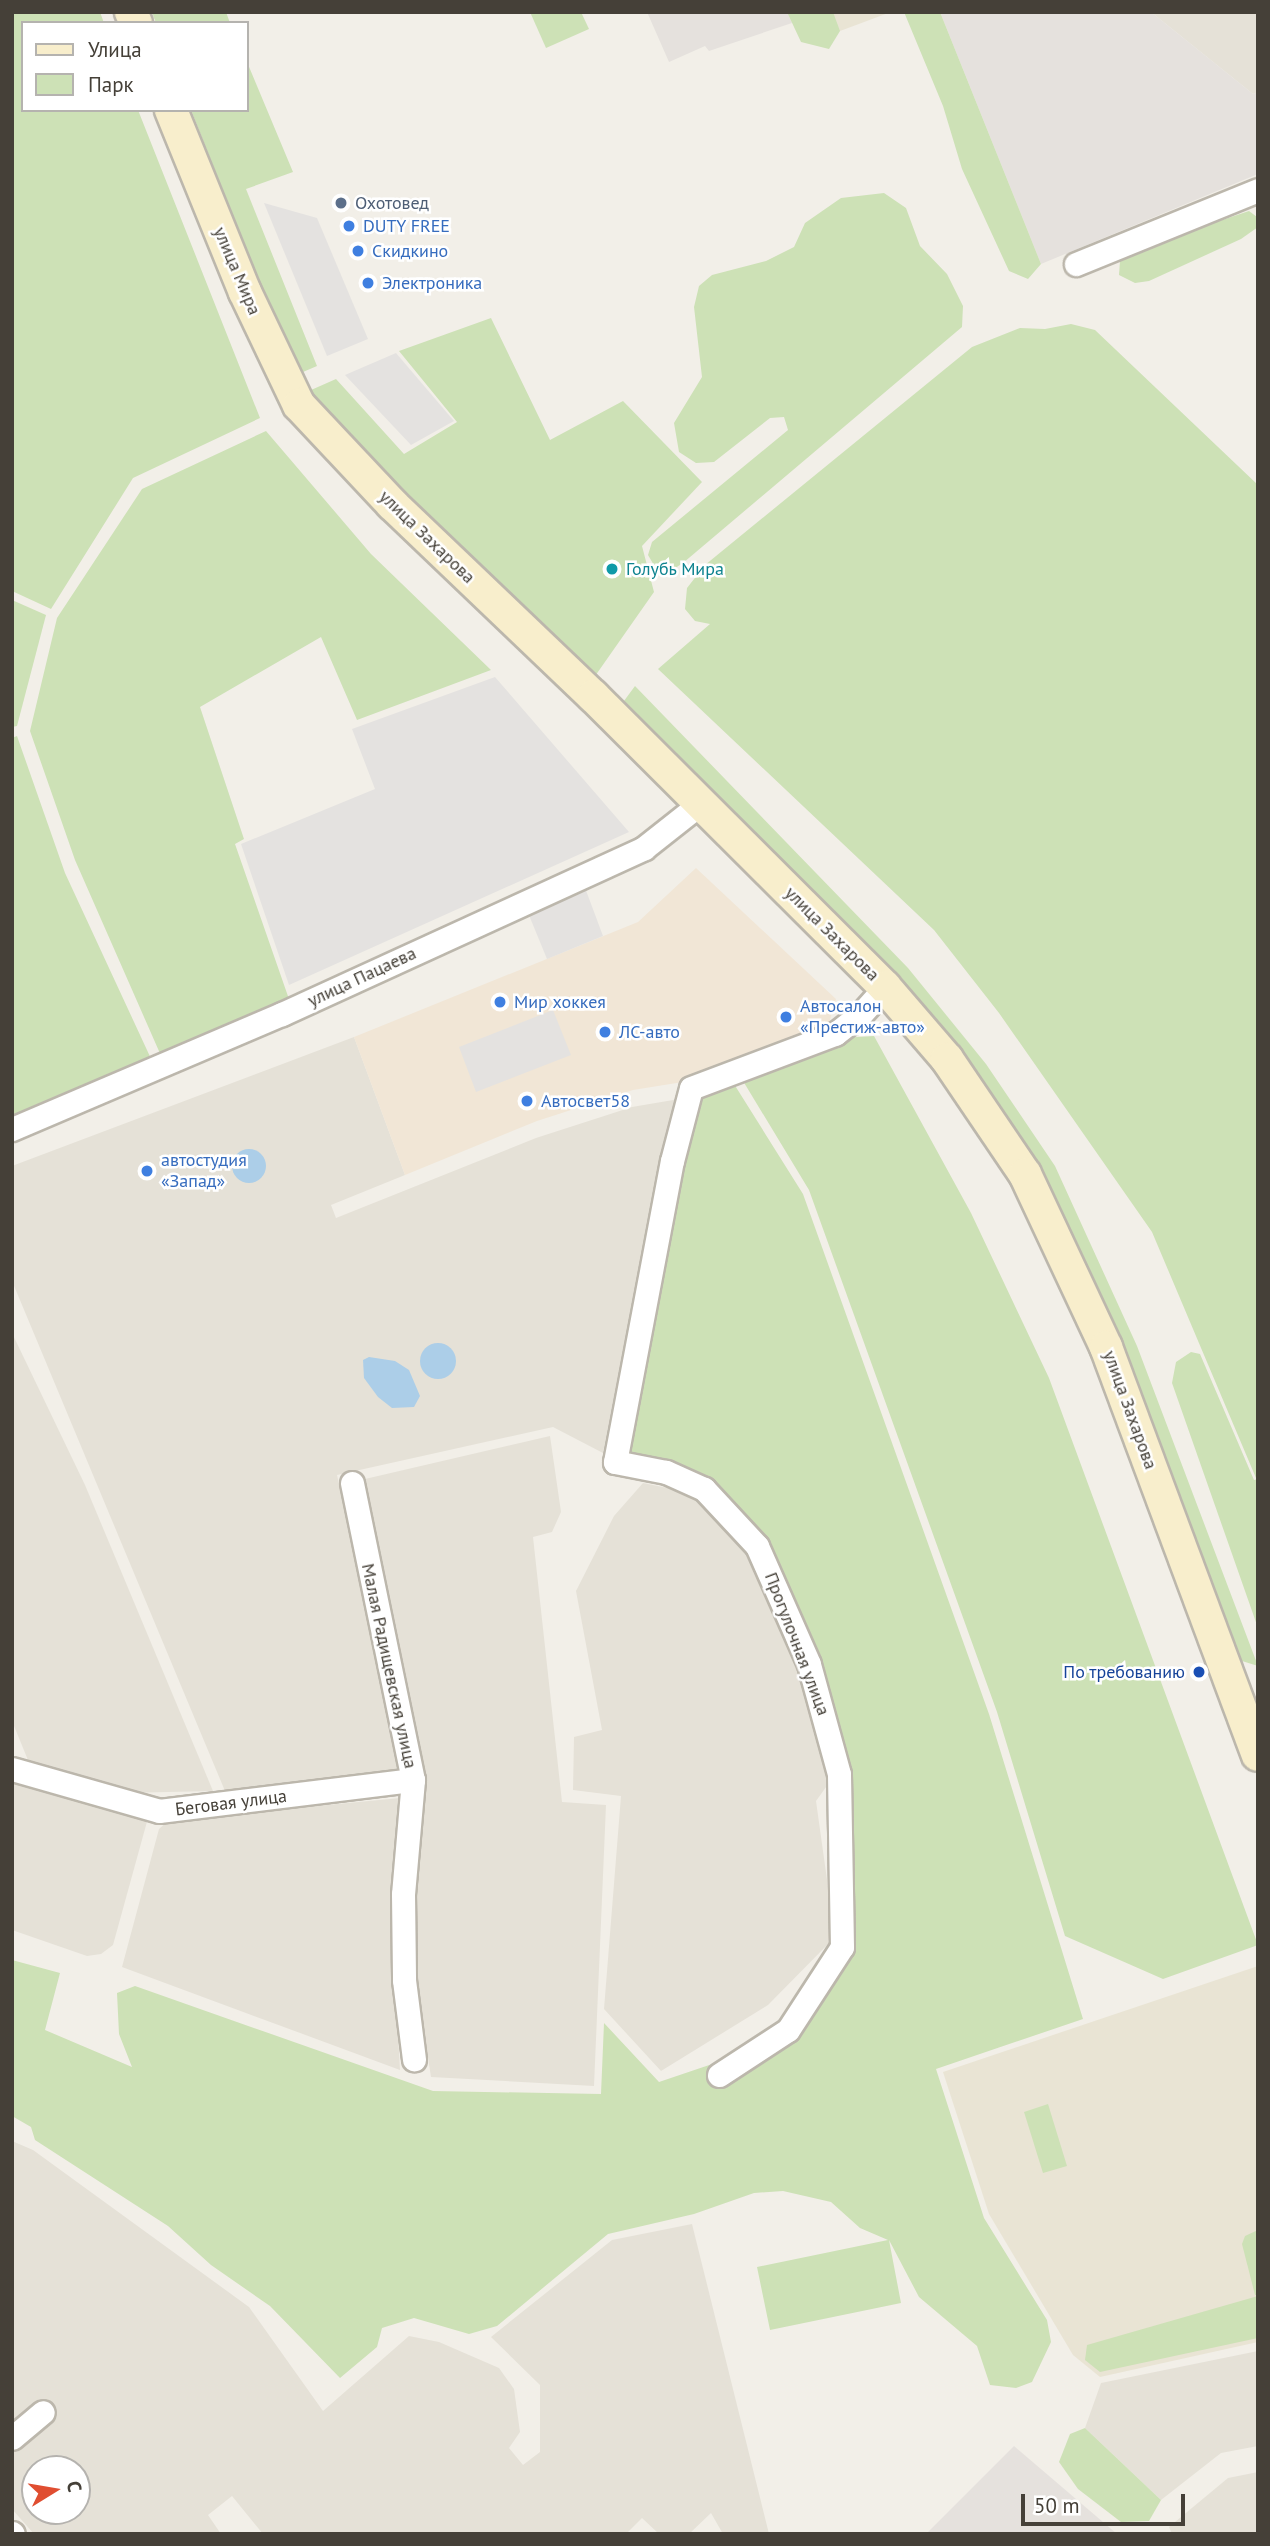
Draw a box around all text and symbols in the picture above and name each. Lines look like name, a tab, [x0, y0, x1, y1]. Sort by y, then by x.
legend	[21, 21, 248, 112]
text: Улица	[88, 36, 142, 63]
text: Парк	[88, 71, 134, 98]
place label: Охотовед	[355, 192, 429, 214]
marker: Охотовед	[333, 195, 349, 211]
place label: DUTY FREE	[363, 215, 450, 237]
marker: DUTY FREE	[341, 218, 357, 234]
street label: улица Мира	[209, 224, 265, 318]
place label: Скидкино	[372, 240, 448, 262]
marker: Скидкино	[350, 243, 366, 259]
place label: Электроника	[382, 272, 482, 294]
marker: Электроника	[360, 275, 376, 291]
street label: улица Захарова	[375, 486, 479, 588]
place label: Голубь Мира	[626, 558, 724, 580]
marker: Голубь Мира	[604, 561, 620, 577]
street label: улица Захарова	[780, 882, 884, 986]
street label: улица Пацаева	[304, 942, 420, 1012]
place label: Мир хоккея	[514, 991, 606, 1013]
marker: Мир хоккея	[492, 994, 508, 1010]
place label: Автосалон «Престиж-авто»	[800, 996, 925, 1038]
marker: Автосалон «Престиж-авто»	[778, 1009, 794, 1025]
place label: ЛС-авто	[619, 1021, 680, 1043]
marker: ЛС-авто	[597, 1024, 613, 1040]
place label: Автосвет58	[541, 1090, 630, 1112]
marker: Автосвет58	[519, 1093, 535, 1109]
place label: автостудия «Запад»	[161, 1150, 247, 1192]
marker: автостудия «Запад»	[139, 1163, 155, 1179]
street label: улица Захарова	[1099, 1348, 1161, 1472]
street label: Малая Радищевская улица	[357, 1562, 421, 1770]
street label: Прогулочная улица	[760, 1569, 834, 1719]
place label: По требованию	[1063, 1661, 1185, 1683]
marker: По требованию	[1191, 1664, 1207, 1680]
street label: Беговая улица	[174, 1785, 288, 1821]
north arrow	[21, 2455, 91, 2525]
text: С	[62, 2479, 87, 2494]
scale bar	[1025, 2480, 1190, 2524]
text: 50 m	[1034, 2492, 1080, 2519]

